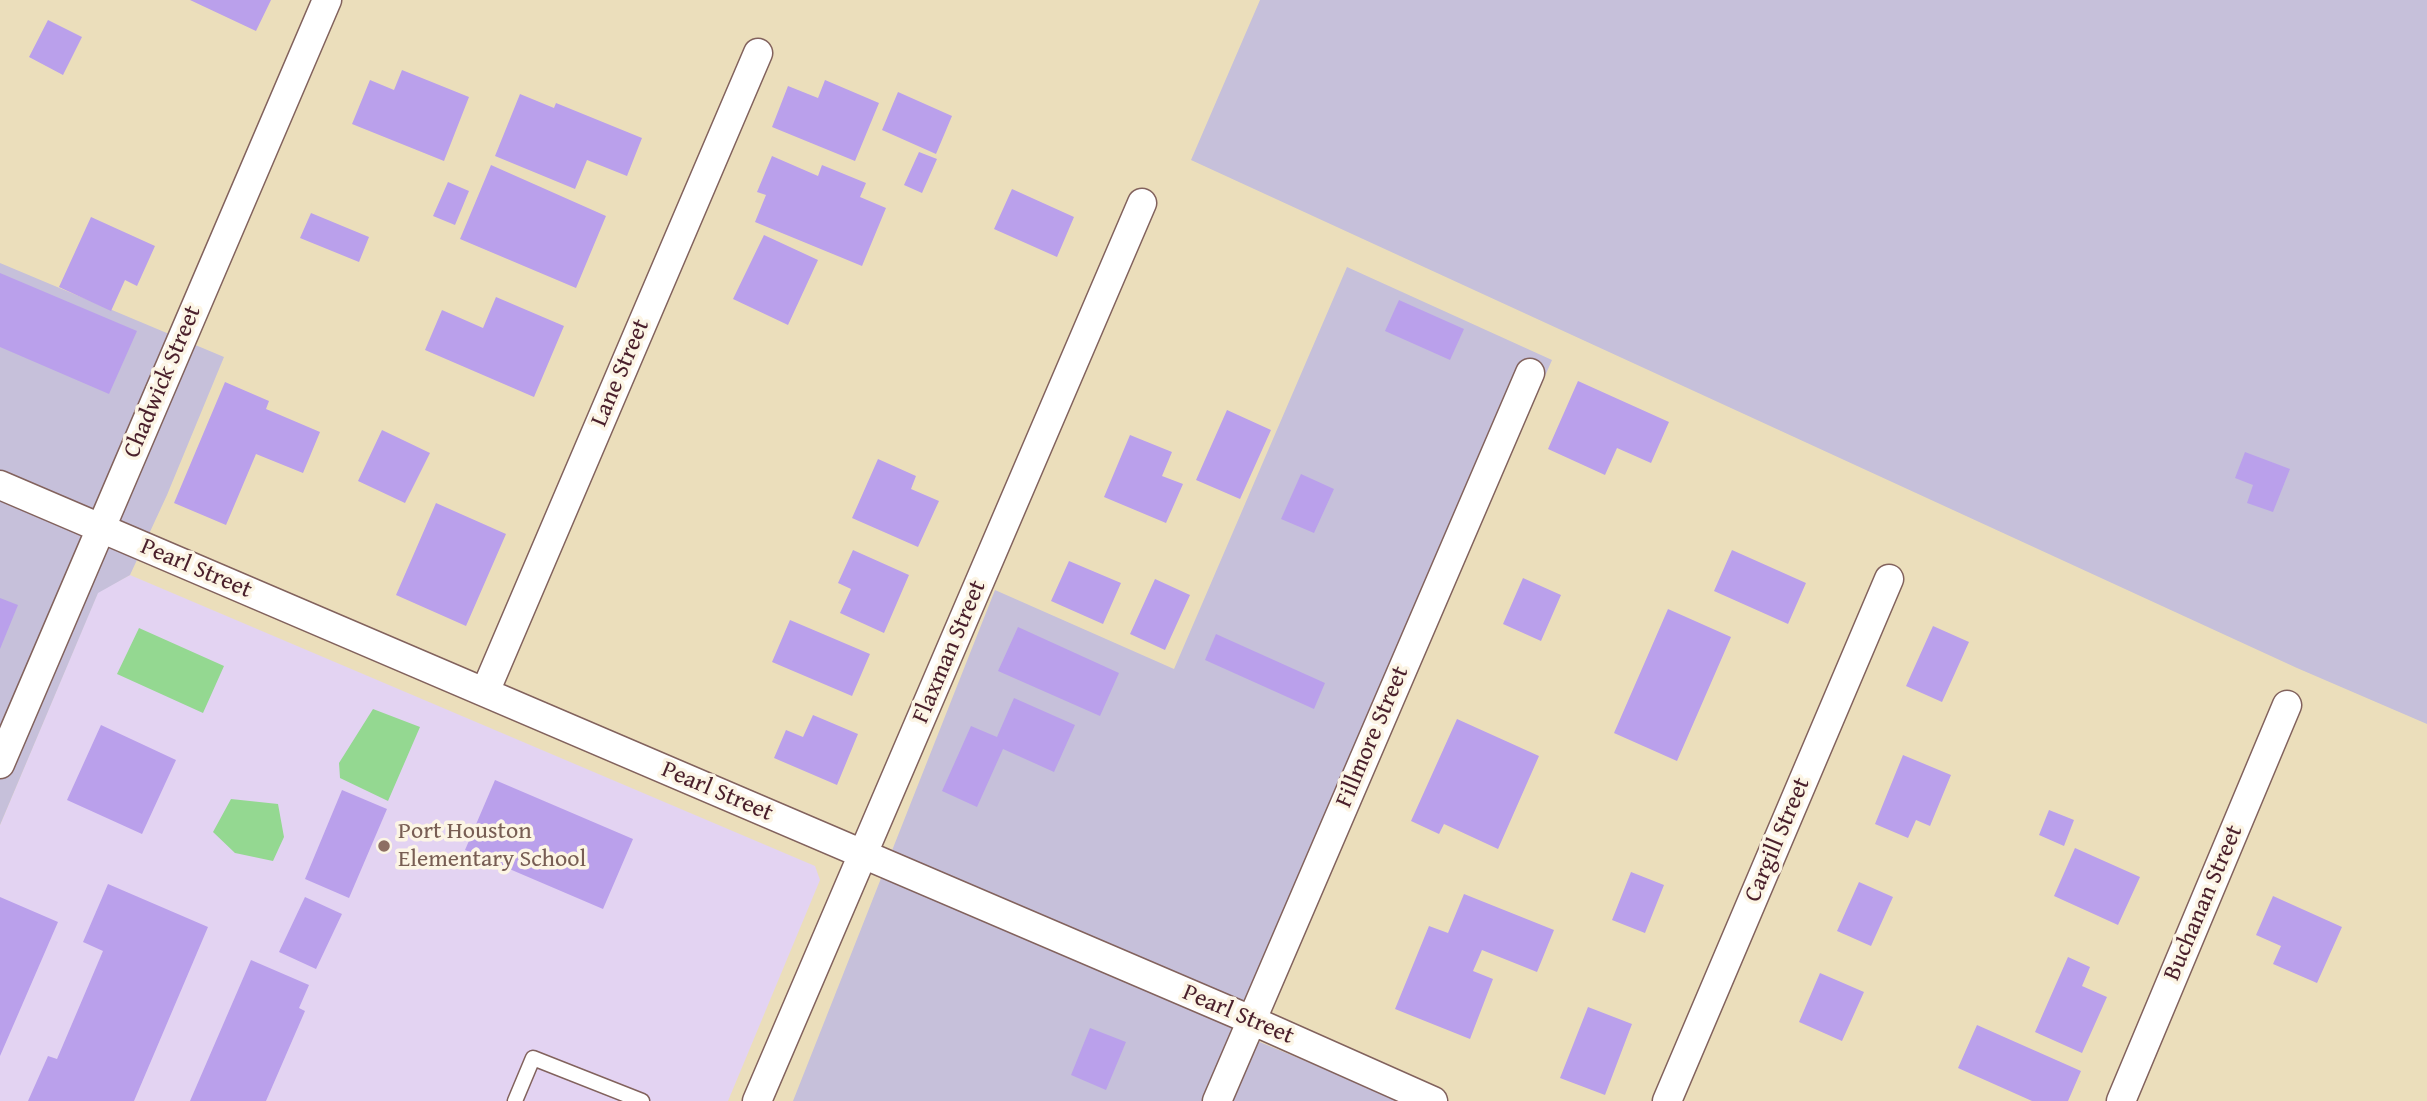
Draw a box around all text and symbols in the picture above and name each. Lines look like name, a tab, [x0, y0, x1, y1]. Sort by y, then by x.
street label: Chadwick Street	[118, 301, 208, 463]
street label: Lane Street	[586, 315, 656, 431]
street label: Pearl Street	[136, 533, 256, 605]
street label: Flaxman Street	[907, 576, 993, 728]
street label: Fillmore Street	[1330, 662, 1416, 812]
street label: Pearl Street	[657, 756, 777, 828]
street label: Cargill Street	[1739, 773, 1817, 907]
place label: Port Houston Elementary School	[398, 818, 586, 874]
street label: Buchanan Street	[2158, 821, 2250, 985]
marker: Port Houston Elementary School	[376, 838, 392, 854]
street label: Pearl Street	[1178, 979, 1298, 1051]

